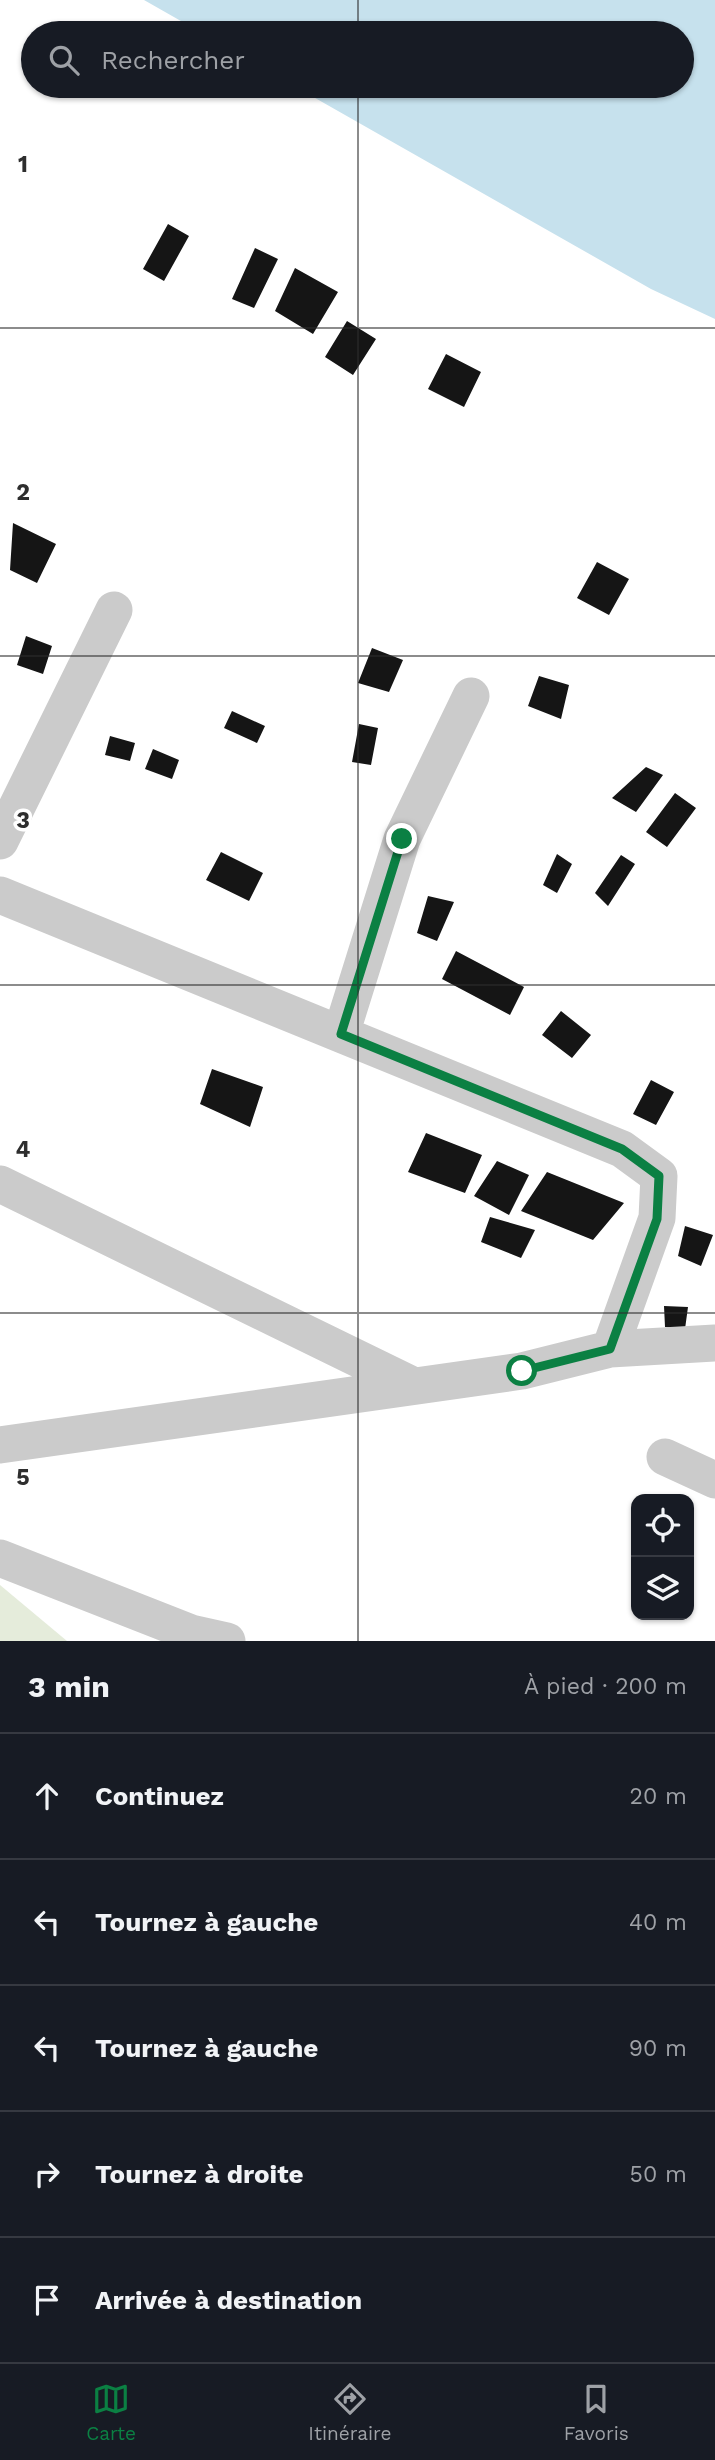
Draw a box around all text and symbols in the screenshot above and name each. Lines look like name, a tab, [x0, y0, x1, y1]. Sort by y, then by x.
search box	[21, 21, 694, 98]
icon: search	[45, 41, 83, 79]
text: Rechercher	[101, 45, 245, 75]
text: 1	[18, 151, 28, 178]
text: 2	[16, 479, 30, 506]
text: 3	[16, 807, 30, 834]
route end	[386, 823, 417, 854]
text: 4	[16, 1136, 31, 1163]
route start	[506, 1355, 537, 1386]
text: 5	[16, 1464, 30, 1491]
map controls	[631, 1494, 694, 1620]
button: locate	[631, 1494, 694, 1557]
button: layers	[631, 1557, 694, 1620]
text: 3 min	[28, 1669, 110, 1704]
text: À pied · 200 m	[524, 1673, 687, 1700]
icon: ahead	[28, 1777, 66, 1815]
text: Continuez	[95, 1781, 224, 1811]
text: 20 m	[630, 1783, 687, 1810]
icon: left	[28, 1903, 66, 1941]
text: Tournez à gauche	[95, 1907, 318, 1937]
text: 40 m	[629, 1909, 687, 1936]
icon: left	[28, 2029, 66, 2067]
text: Tournez à gauche	[95, 2033, 318, 2063]
text: 90 m	[629, 2035, 687, 2062]
icon: right	[28, 2155, 66, 2193]
text: Tournez à droite	[95, 2159, 304, 2189]
text: 50 m	[630, 2161, 687, 2188]
icon: arrive	[28, 2281, 66, 2319]
text: Arrivée à destination	[95, 2285, 362, 2315]
tab: Carte	[86, 2380, 136, 2445]
tab: Itinéraire	[308, 2380, 391, 2445]
tab: Favoris	[564, 2380, 629, 2445]

